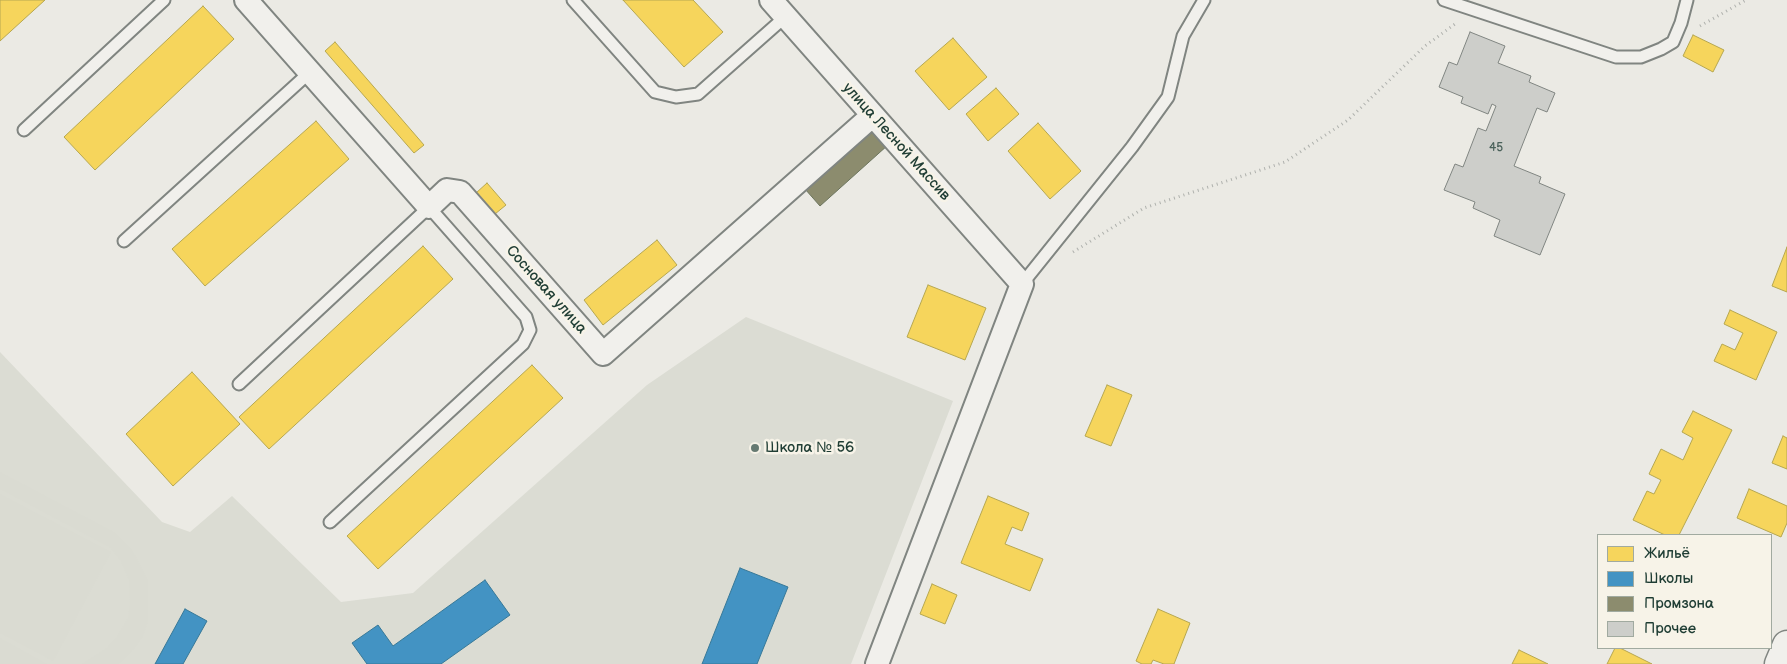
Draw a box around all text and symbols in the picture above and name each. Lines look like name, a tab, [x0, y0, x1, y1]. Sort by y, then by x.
street label: улица Лесной Массив	[838, 79, 954, 205]
house number: 45	[1489, 141, 1503, 155]
street label: Сосновая улица	[502, 242, 590, 338]
place label: Школа № 56	[765, 439, 854, 457]
marker: Школа № 56	[749, 442, 761, 454]
legend	[1597, 534, 1772, 649]
text: Жильё	[1644, 544, 1690, 563]
text: Школы	[1644, 569, 1693, 588]
text: Промзона	[1644, 594, 1714, 613]
text: Прочее	[1644, 619, 1696, 638]

